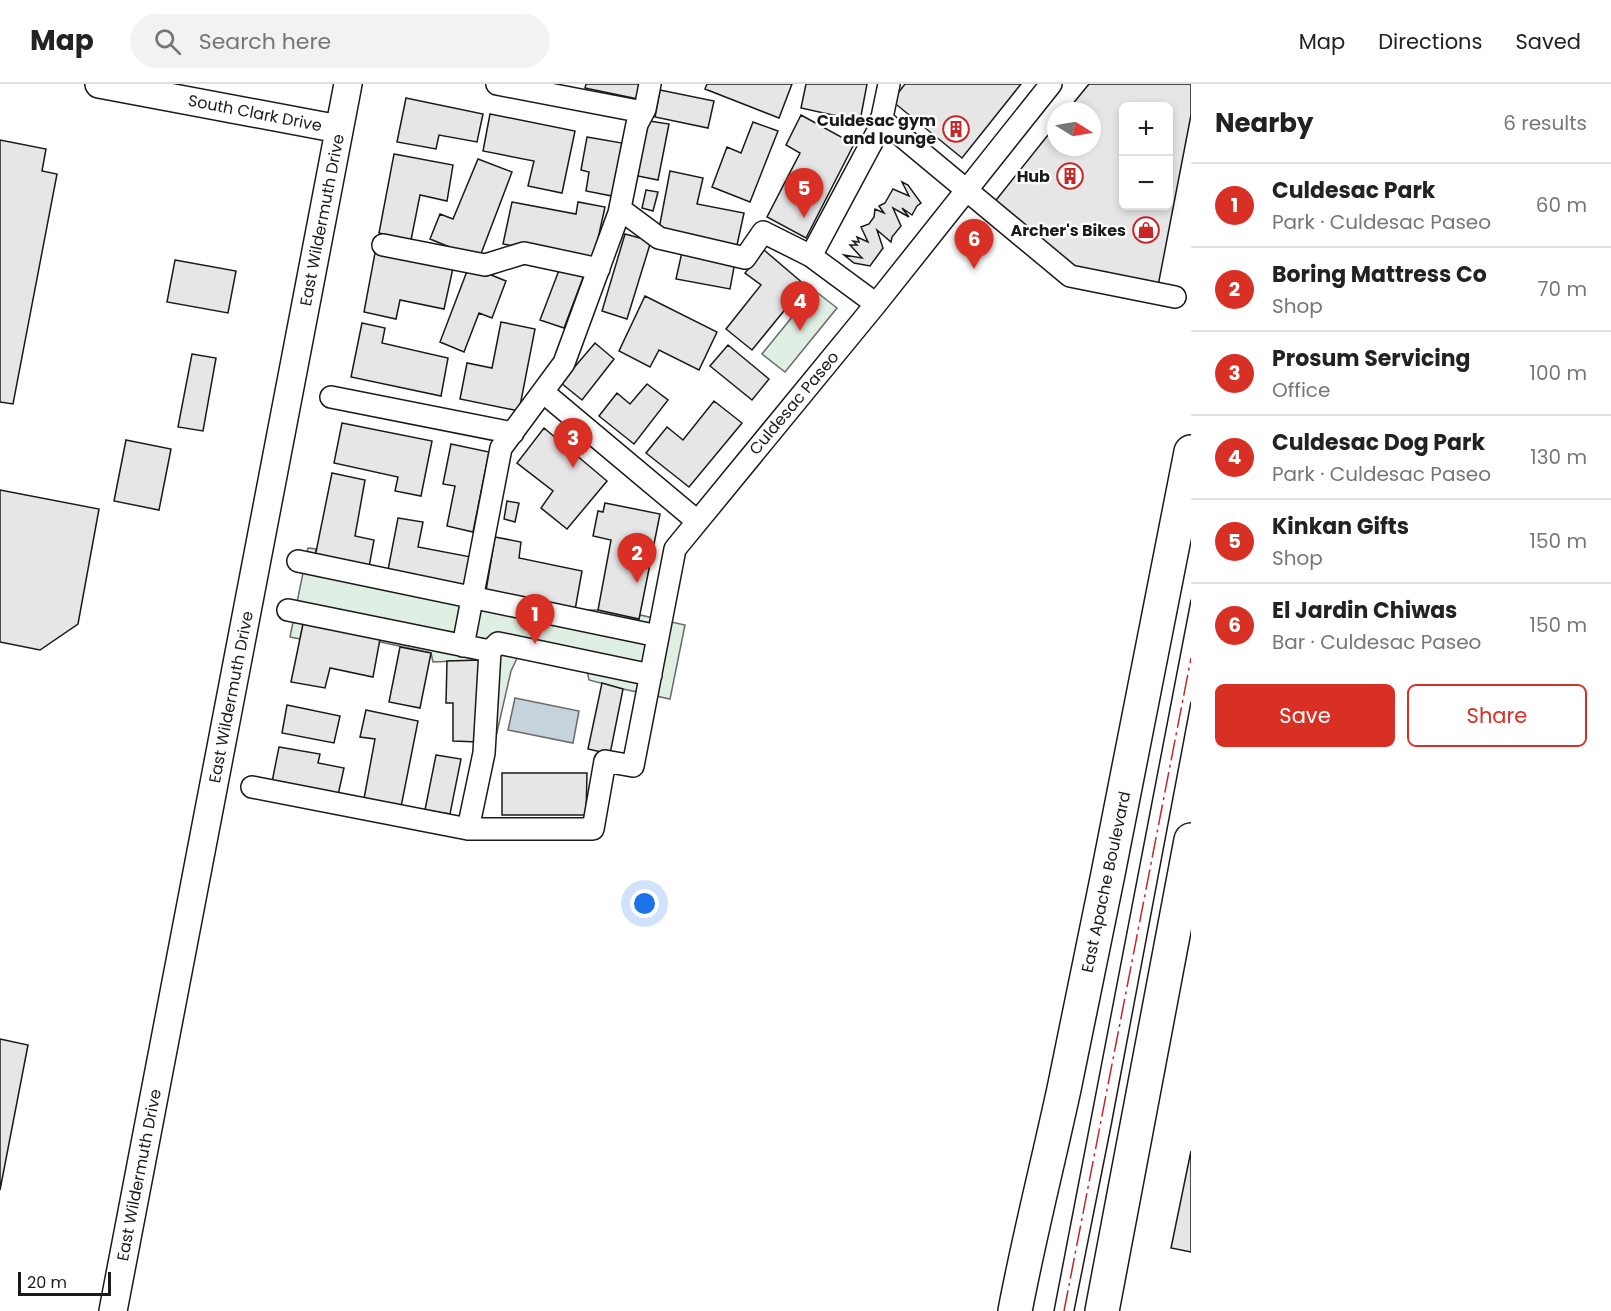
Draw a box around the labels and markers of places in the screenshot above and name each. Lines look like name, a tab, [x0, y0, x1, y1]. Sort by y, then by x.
place label: Culdesac gym and lounge	[817, 109, 936, 150]
building icon: Culdesac gym and lounge	[941, 114, 971, 144]
building icon: Hub	[1055, 161, 1085, 191]
place label: Hub	[1017, 165, 1050, 188]
pin: 5	[784, 168, 824, 218]
shop icon: Archer's Bikes	[1131, 215, 1161, 245]
place label: Archer's Bikes	[1010, 219, 1126, 242]
pin: 6	[954, 220, 994, 269]
pin: 4	[780, 282, 820, 331]
pin: 3	[554, 418, 592, 468]
pin: 2	[618, 534, 656, 583]
pin: 1	[516, 594, 554, 644]

